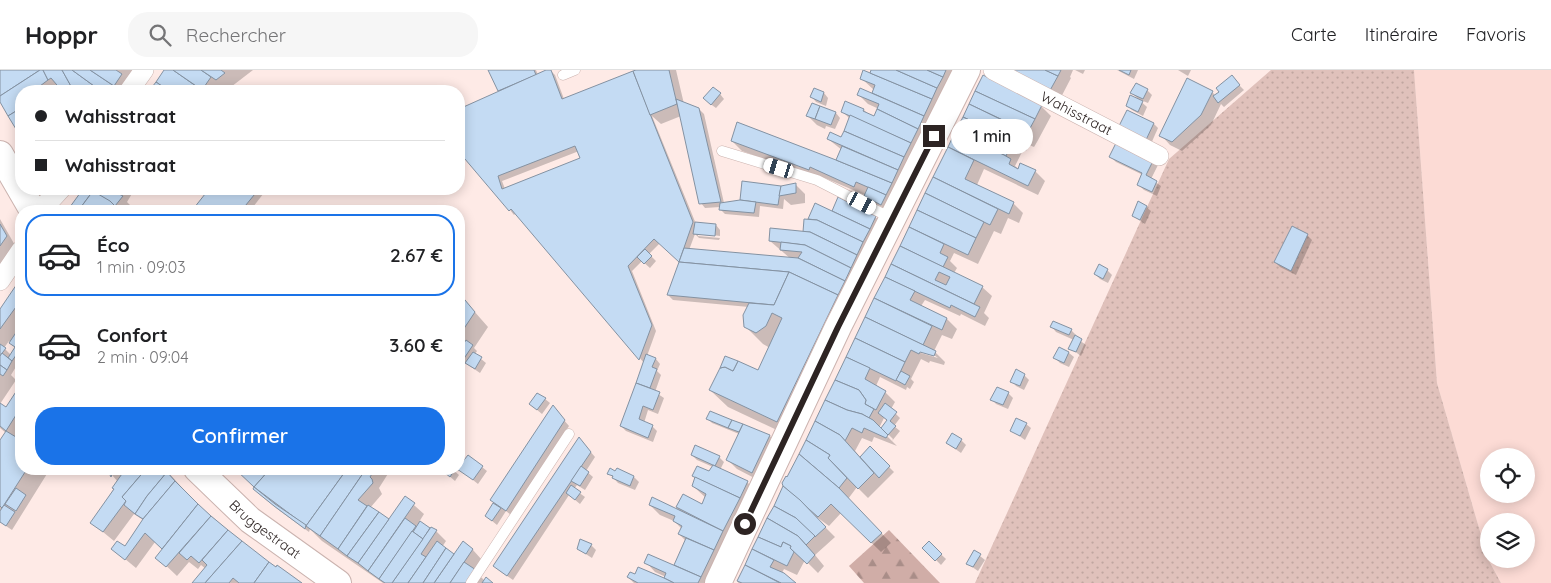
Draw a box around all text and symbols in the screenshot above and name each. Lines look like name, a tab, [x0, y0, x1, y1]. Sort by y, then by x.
search box	[128, 12, 478, 57]
text: Hoppr	[25, 20, 98, 50]
icon: search	[146, 21, 174, 49]
text: Rechercher	[186, 23, 286, 47]
text: Carte	[1291, 23, 1337, 46]
text: Itinéraire	[1365, 23, 1438, 46]
text: Favoris	[1466, 23, 1526, 46]
street label: Wahisstraat	[1038, 87, 1115, 139]
text: Wahisstraat	[65, 104, 176, 128]
callout: 1 min	[952, 118, 1034, 154]
route end	[923, 125, 945, 147]
text: 1 min	[973, 126, 1011, 146]
text: Wahisstraat	[65, 153, 176, 177]
car	[762, 156, 795, 180]
car	[845, 190, 878, 216]
icon: car	[37, 233, 82, 278]
text: Éco	[97, 233, 130, 257]
text: 2.67 €	[390, 243, 443, 267]
text: 1 min · 09:03	[97, 257, 186, 277]
icon: car	[37, 323, 82, 368]
text: Confort	[97, 323, 168, 347]
text: 3.60 €	[389, 333, 443, 357]
text: 2 min · 09:04	[97, 347, 189, 367]
button: Confirmer	[35, 407, 445, 465]
map controls	[1480, 448, 1535, 568]
button: locate	[1480, 448, 1535, 503]
street label: Bruggestraat	[225, 496, 305, 563]
route start	[734, 513, 756, 535]
button: layers	[1480, 513, 1535, 568]

